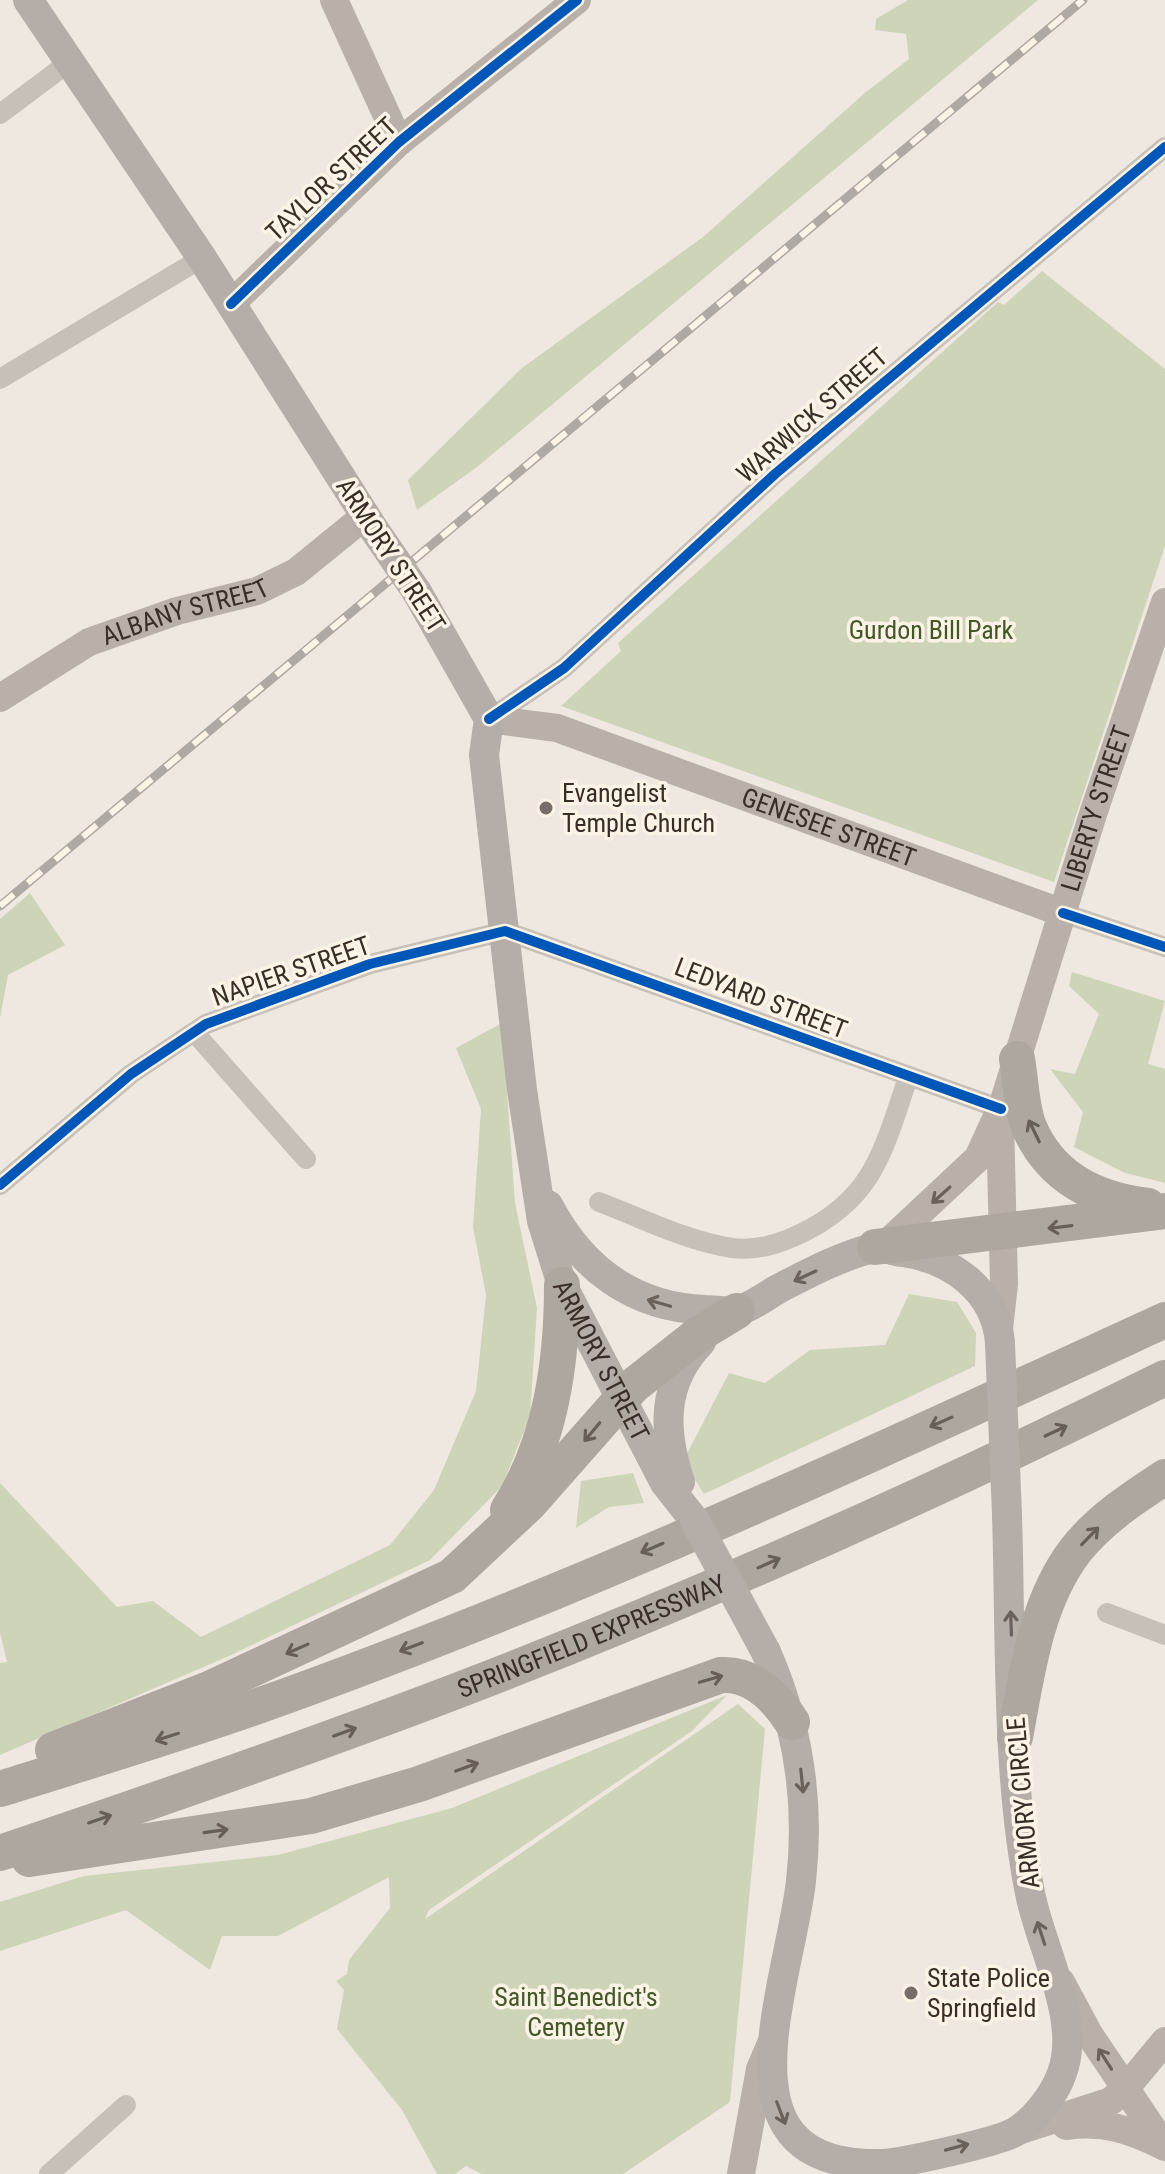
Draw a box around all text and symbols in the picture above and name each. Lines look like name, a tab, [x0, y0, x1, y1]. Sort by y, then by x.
street label: TAYLOR STREET	[260, 111, 402, 247]
street label: WARWICK STREET	[731, 341, 893, 489]
street label: ARMORY STREET	[330, 472, 452, 638]
street label: ALBANY STREET	[98, 573, 274, 651]
park label: Gurdon Bill Park	[849, 615, 1014, 645]
street label: LIBERTY STREET	[1055, 722, 1137, 895]
place label: Evangelist Temple Church	[562, 778, 715, 838]
street label: GENESEE STREET	[738, 782, 920, 873]
marker: Evangelist Temple Church	[537, 799, 555, 817]
street label: NAPIER STREET	[208, 930, 374, 1012]
street label: LEDYARD STREET	[671, 951, 851, 1045]
one-way arrow	[1025, 1120, 1041, 1144]
one-way arrow	[932, 1185, 952, 1203]
one-way arrow	[1048, 1220, 1073, 1235]
one-way arrow	[793, 1269, 817, 1284]
street label: ARMORY STREET	[547, 1275, 655, 1446]
one-way arrow	[647, 1295, 673, 1310]
one-way arrow	[929, 1415, 953, 1430]
one-way arrow	[583, 1421, 601, 1442]
one-way arrow	[1043, 1423, 1067, 1438]
one-way arrow	[1080, 1527, 1099, 1546]
one-way arrow	[640, 1542, 665, 1557]
one-way arrow	[756, 1555, 781, 1570]
street label: SPRINGFIELD EXPRESSWAY	[453, 1568, 731, 1704]
one-way arrow	[1003, 1610, 1018, 1637]
one-way arrow	[399, 1641, 424, 1655]
one-way arrow	[286, 1642, 310, 1657]
one-way arrow	[698, 1670, 724, 1685]
street label: ARMORY CIRCLE	[1001, 1716, 1045, 1890]
one-way arrow	[333, 1724, 358, 1739]
one-way arrow	[155, 1730, 180, 1745]
one-way arrow	[454, 1759, 479, 1773]
one-way arrow	[794, 1767, 809, 1794]
one-way arrow	[88, 1811, 113, 1826]
one-way arrow	[202, 1824, 229, 1839]
one-way arrow	[1033, 1921, 1048, 1946]
place label: State Police Springfield	[927, 1963, 1050, 2023]
park label: Saint Benedict's Cemetery	[494, 1982, 658, 2042]
marker: State Police Springfield	[902, 1984, 920, 2002]
one-way arrow	[1097, 2048, 1113, 2071]
one-way arrow	[775, 2100, 789, 2125]
one-way arrow	[944, 2139, 970, 2154]

